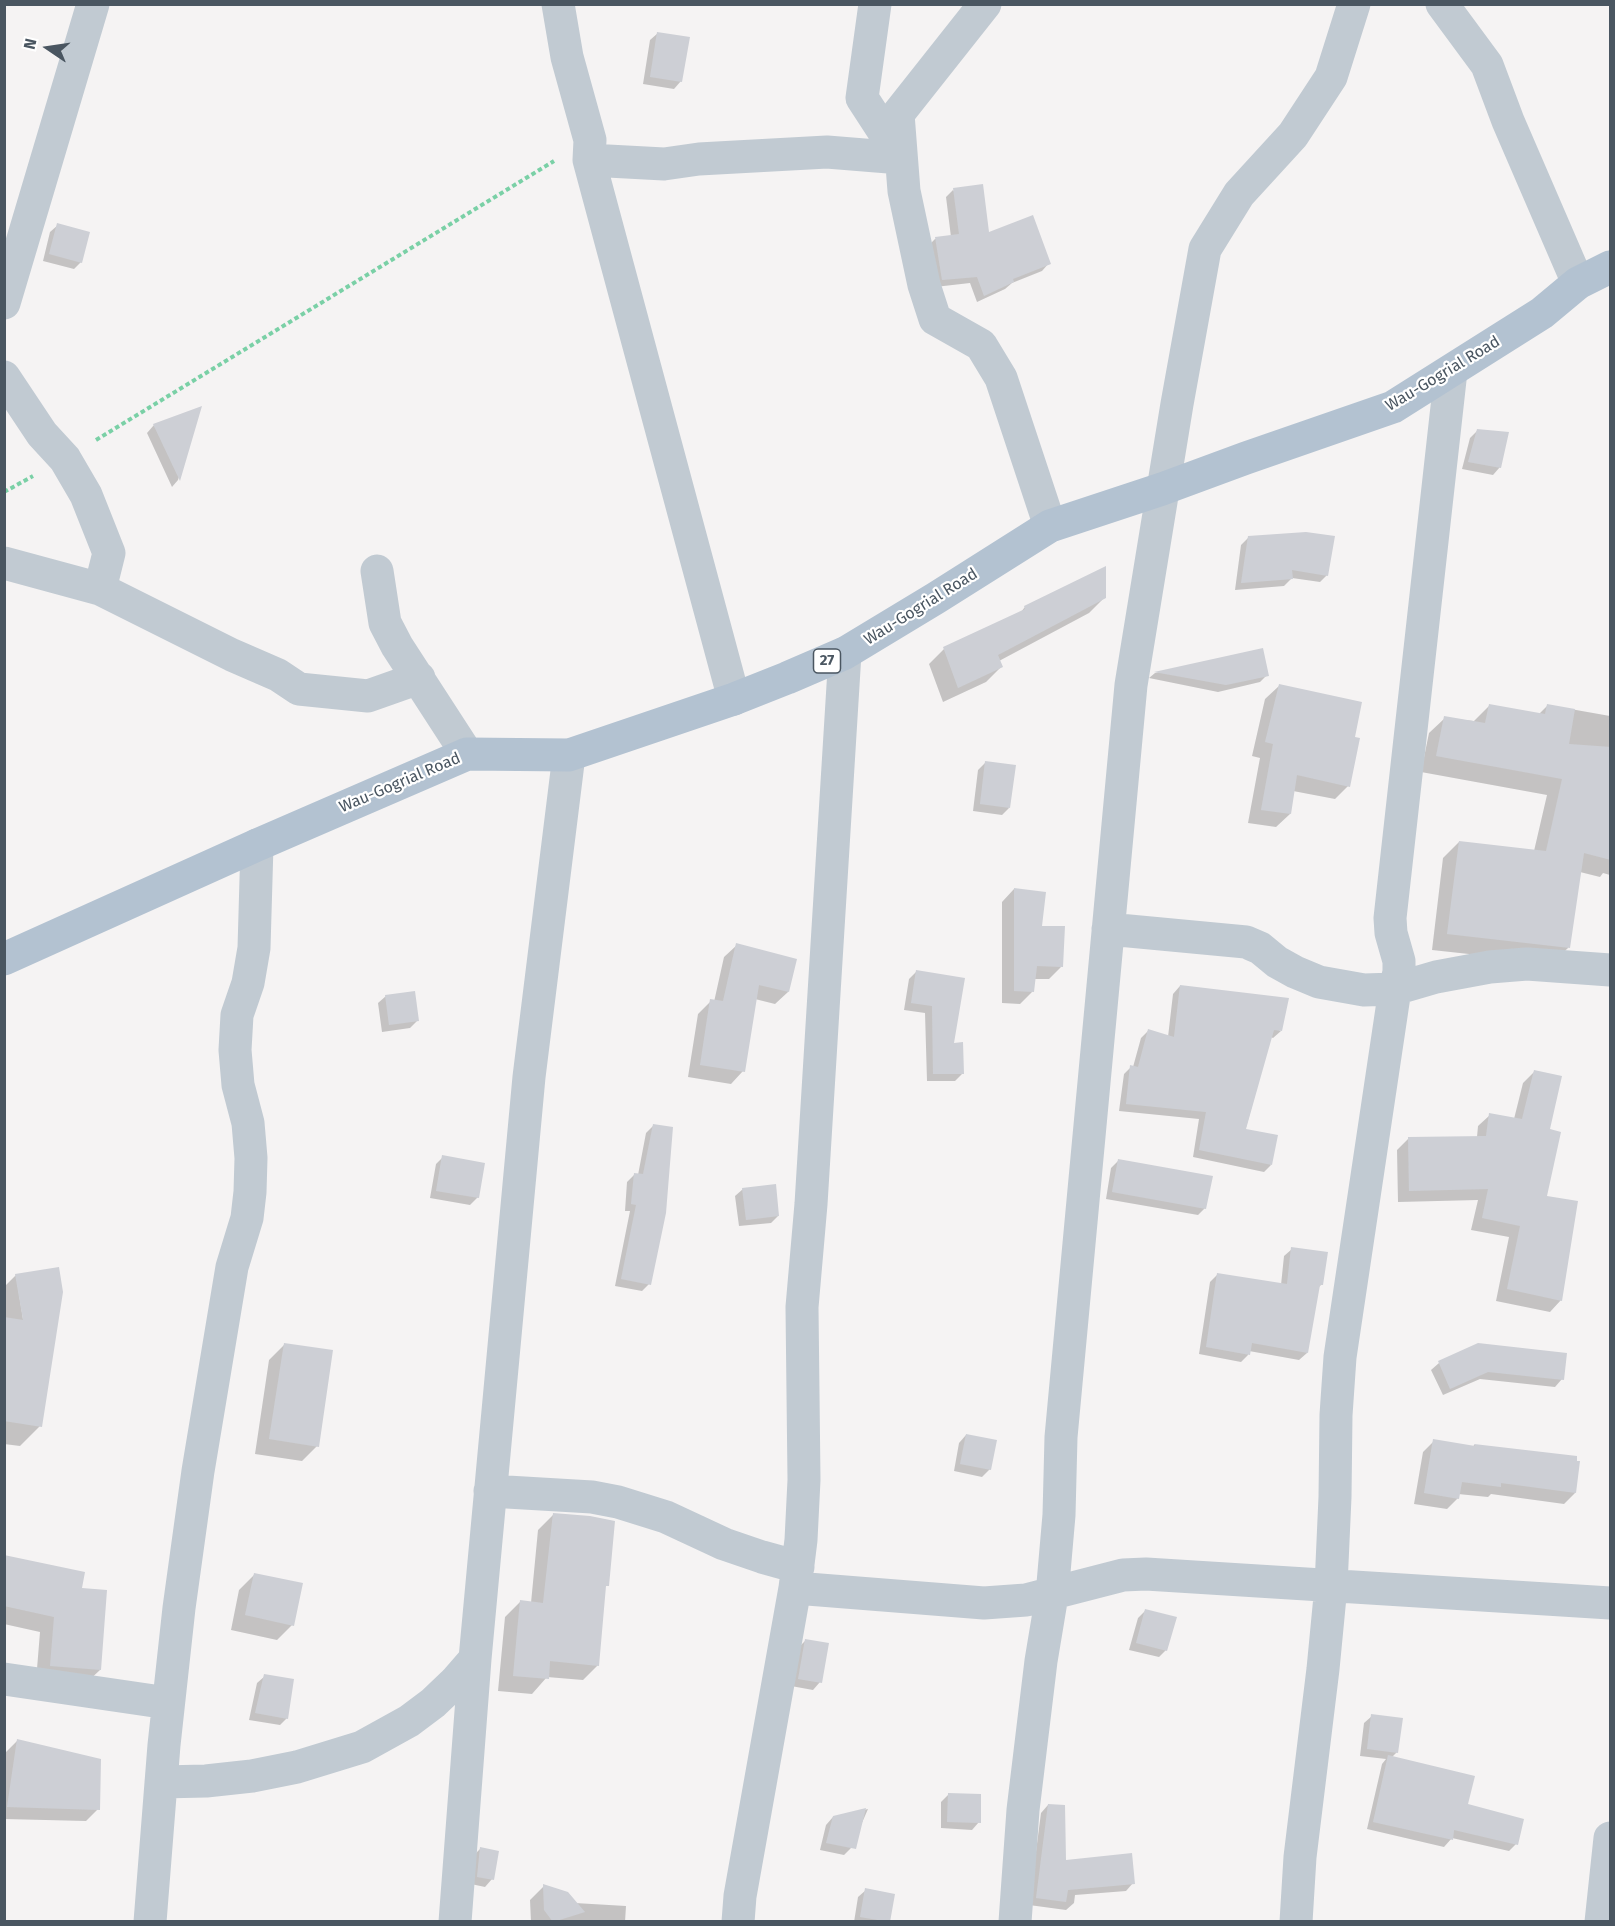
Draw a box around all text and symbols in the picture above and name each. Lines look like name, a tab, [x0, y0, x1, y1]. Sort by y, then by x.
north arrow	[18, 18, 78, 78]
text: N	[20, 37, 40, 51]
street label: Wau-Gogrial Road	[1382, 332, 1504, 416]
street label: Wau-Gogrial Road	[861, 564, 981, 650]
road number: 27	[814, 649, 840, 673]
street label: Wau-Gogrial Road	[336, 749, 464, 817]

